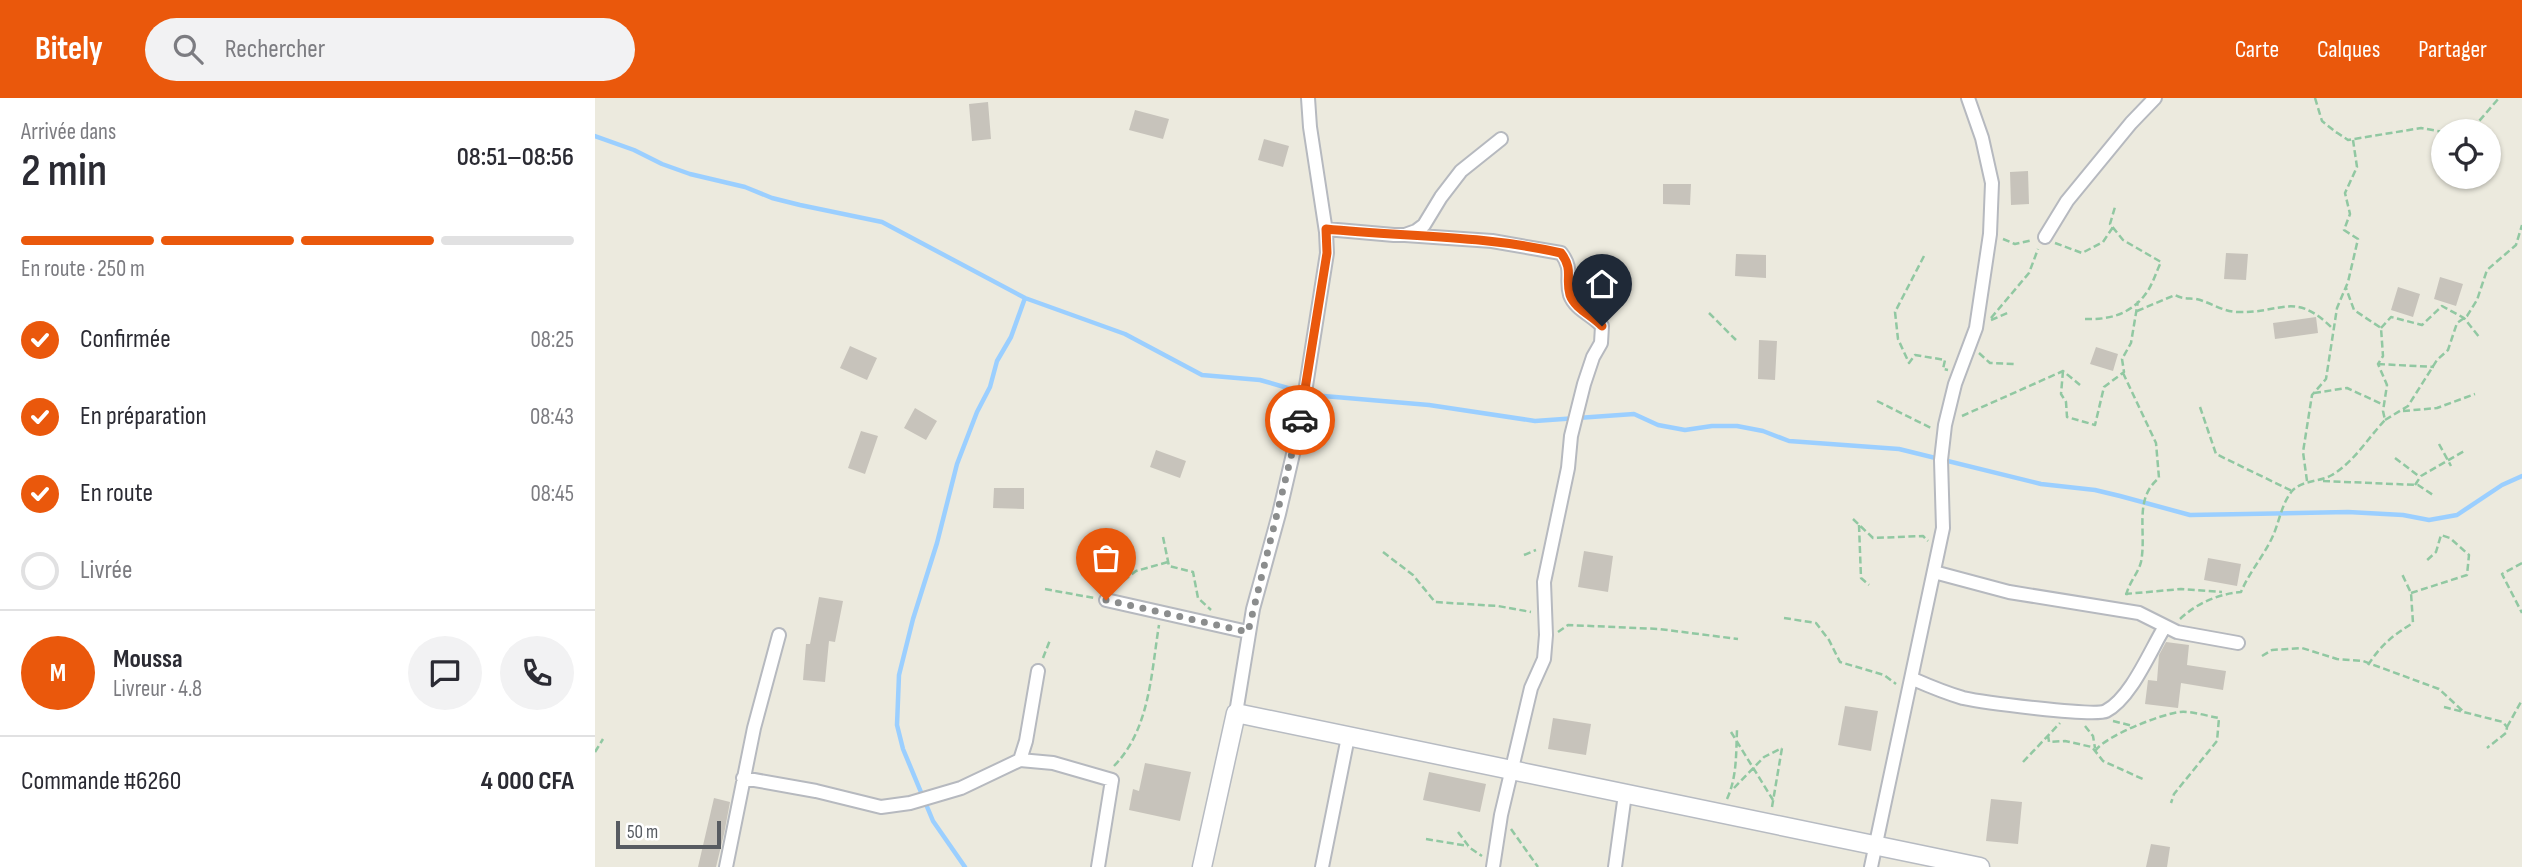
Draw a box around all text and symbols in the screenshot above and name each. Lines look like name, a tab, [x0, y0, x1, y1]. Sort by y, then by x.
search box	[145, 18, 635, 81]
text: Bitely	[35, 29, 103, 69]
icon: search	[169, 30, 207, 68]
text: Rechercher	[225, 34, 325, 65]
text: Carte	[2235, 35, 2279, 64]
text: Calques	[2317, 35, 2380, 64]
text: Partager	[2418, 35, 2487, 64]
text: Arrivée dans	[21, 118, 116, 146]
map controls	[2431, 119, 2501, 189]
button: locate	[2431, 119, 2501, 189]
text: 08:51–08:56	[457, 142, 574, 173]
text: 2 min	[21, 144, 107, 199]
pin	[1572, 254, 1632, 326]
text: En route · 250 m	[21, 255, 145, 283]
icon: home	[1583, 265, 1621, 303]
icon: check	[21, 321, 59, 359]
text: Confirmée	[80, 324, 171, 355]
text: 08:25	[531, 326, 574, 354]
courier	[1265, 385, 1335, 455]
icon: check	[21, 398, 59, 436]
text: En préparation	[80, 401, 207, 432]
icon: car	[1281, 401, 1319, 439]
text: 08:43	[530, 403, 574, 431]
icon: check	[21, 475, 59, 513]
text: En route	[80, 478, 153, 509]
text: 08:45	[530, 480, 574, 508]
pin	[1076, 528, 1136, 600]
icon: bag	[1087, 539, 1125, 577]
text: Livrée	[80, 555, 132, 586]
button: chat	[408, 636, 482, 710]
button: phone	[500, 636, 574, 710]
text: Moussa	[113, 644, 183, 675]
text: M	[50, 658, 66, 689]
text: Livreur · 4.8	[113, 675, 202, 703]
text: Commande #6260	[21, 766, 181, 797]
text: 4 000 CFA	[481, 766, 574, 797]
scale bar	[616, 818, 721, 850]
text: 50 m	[627, 821, 658, 844]

